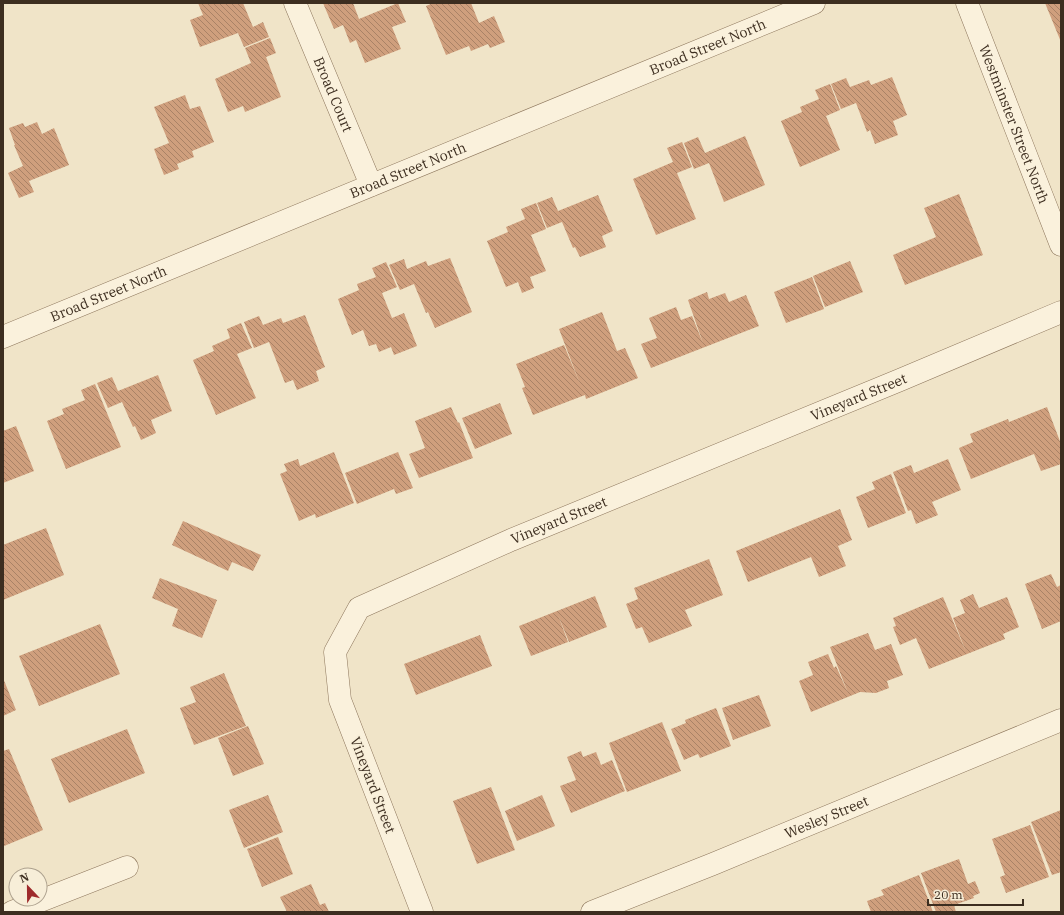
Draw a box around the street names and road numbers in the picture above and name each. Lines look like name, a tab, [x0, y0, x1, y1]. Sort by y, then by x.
street label: Broad Street North	[647, 15, 769, 79]
street label: Westminster Street North	[975, 42, 1053, 206]
street label: Broad Court	[309, 54, 357, 135]
street label: Broad Street North	[347, 138, 469, 202]
street label: Broad Street North	[47, 261, 170, 326]
street label: Vineyard Street	[808, 369, 909, 425]
street label: Vineyard Street	[508, 493, 610, 548]
street label: Vineyard Street	[346, 734, 400, 836]
street label: Wesley Street	[782, 792, 871, 842]

